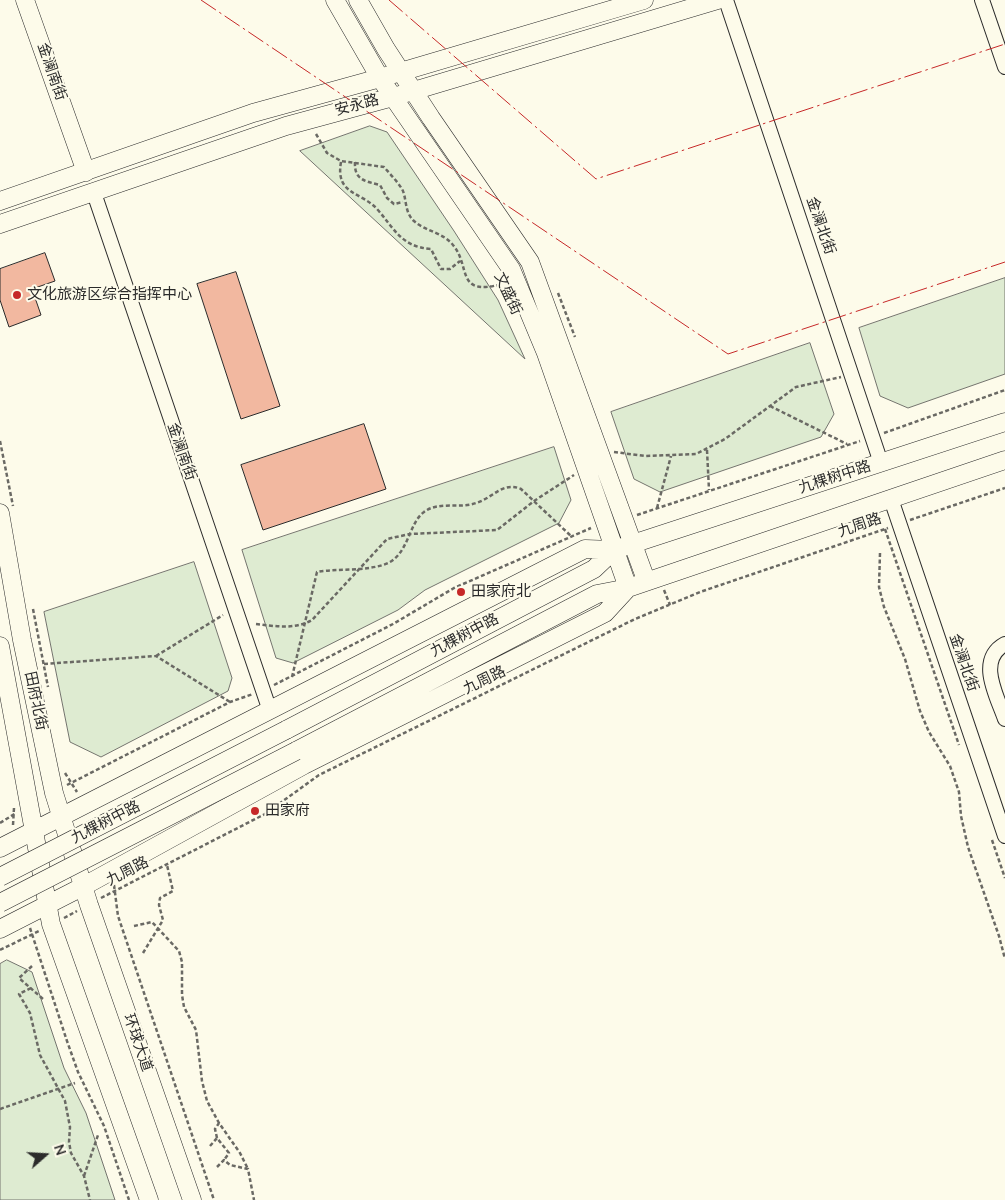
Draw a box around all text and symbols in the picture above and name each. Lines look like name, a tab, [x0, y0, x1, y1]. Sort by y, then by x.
street label: 金澜南街	[33, 41, 69, 103]
street label: 安永路	[333, 91, 381, 121]
street label: 金澜北街	[802, 195, 838, 257]
street label: 文盛街	[489, 270, 525, 318]
place label: 文化旅游区综合指挥中心	[27, 286, 192, 304]
marker: 文化旅游区综合指挥中心	[11, 289, 23, 301]
street label: 金澜南街	[163, 421, 199, 483]
street label: 九棵树中路	[797, 458, 873, 498]
street label: 九周路	[836, 510, 884, 542]
place label: 田家府北	[471, 583, 531, 601]
marker: 田家府北	[455, 586, 467, 598]
street label: 九棵树中路	[428, 610, 502, 662]
street label: 金澜北街	[945, 632, 981, 694]
street label: 九周路	[461, 663, 509, 699]
street label: 田府北街	[20, 670, 50, 732]
street label: 九棵树中路	[69, 798, 143, 848]
place label: 田家府	[265, 802, 310, 820]
marker: 田家府	[249, 805, 261, 817]
street label: 九周路	[104, 854, 152, 890]
street label: 环球大道	[119, 1012, 155, 1074]
north arrow	[20, 1130, 70, 1180]
text: N	[49, 1142, 70, 1158]

